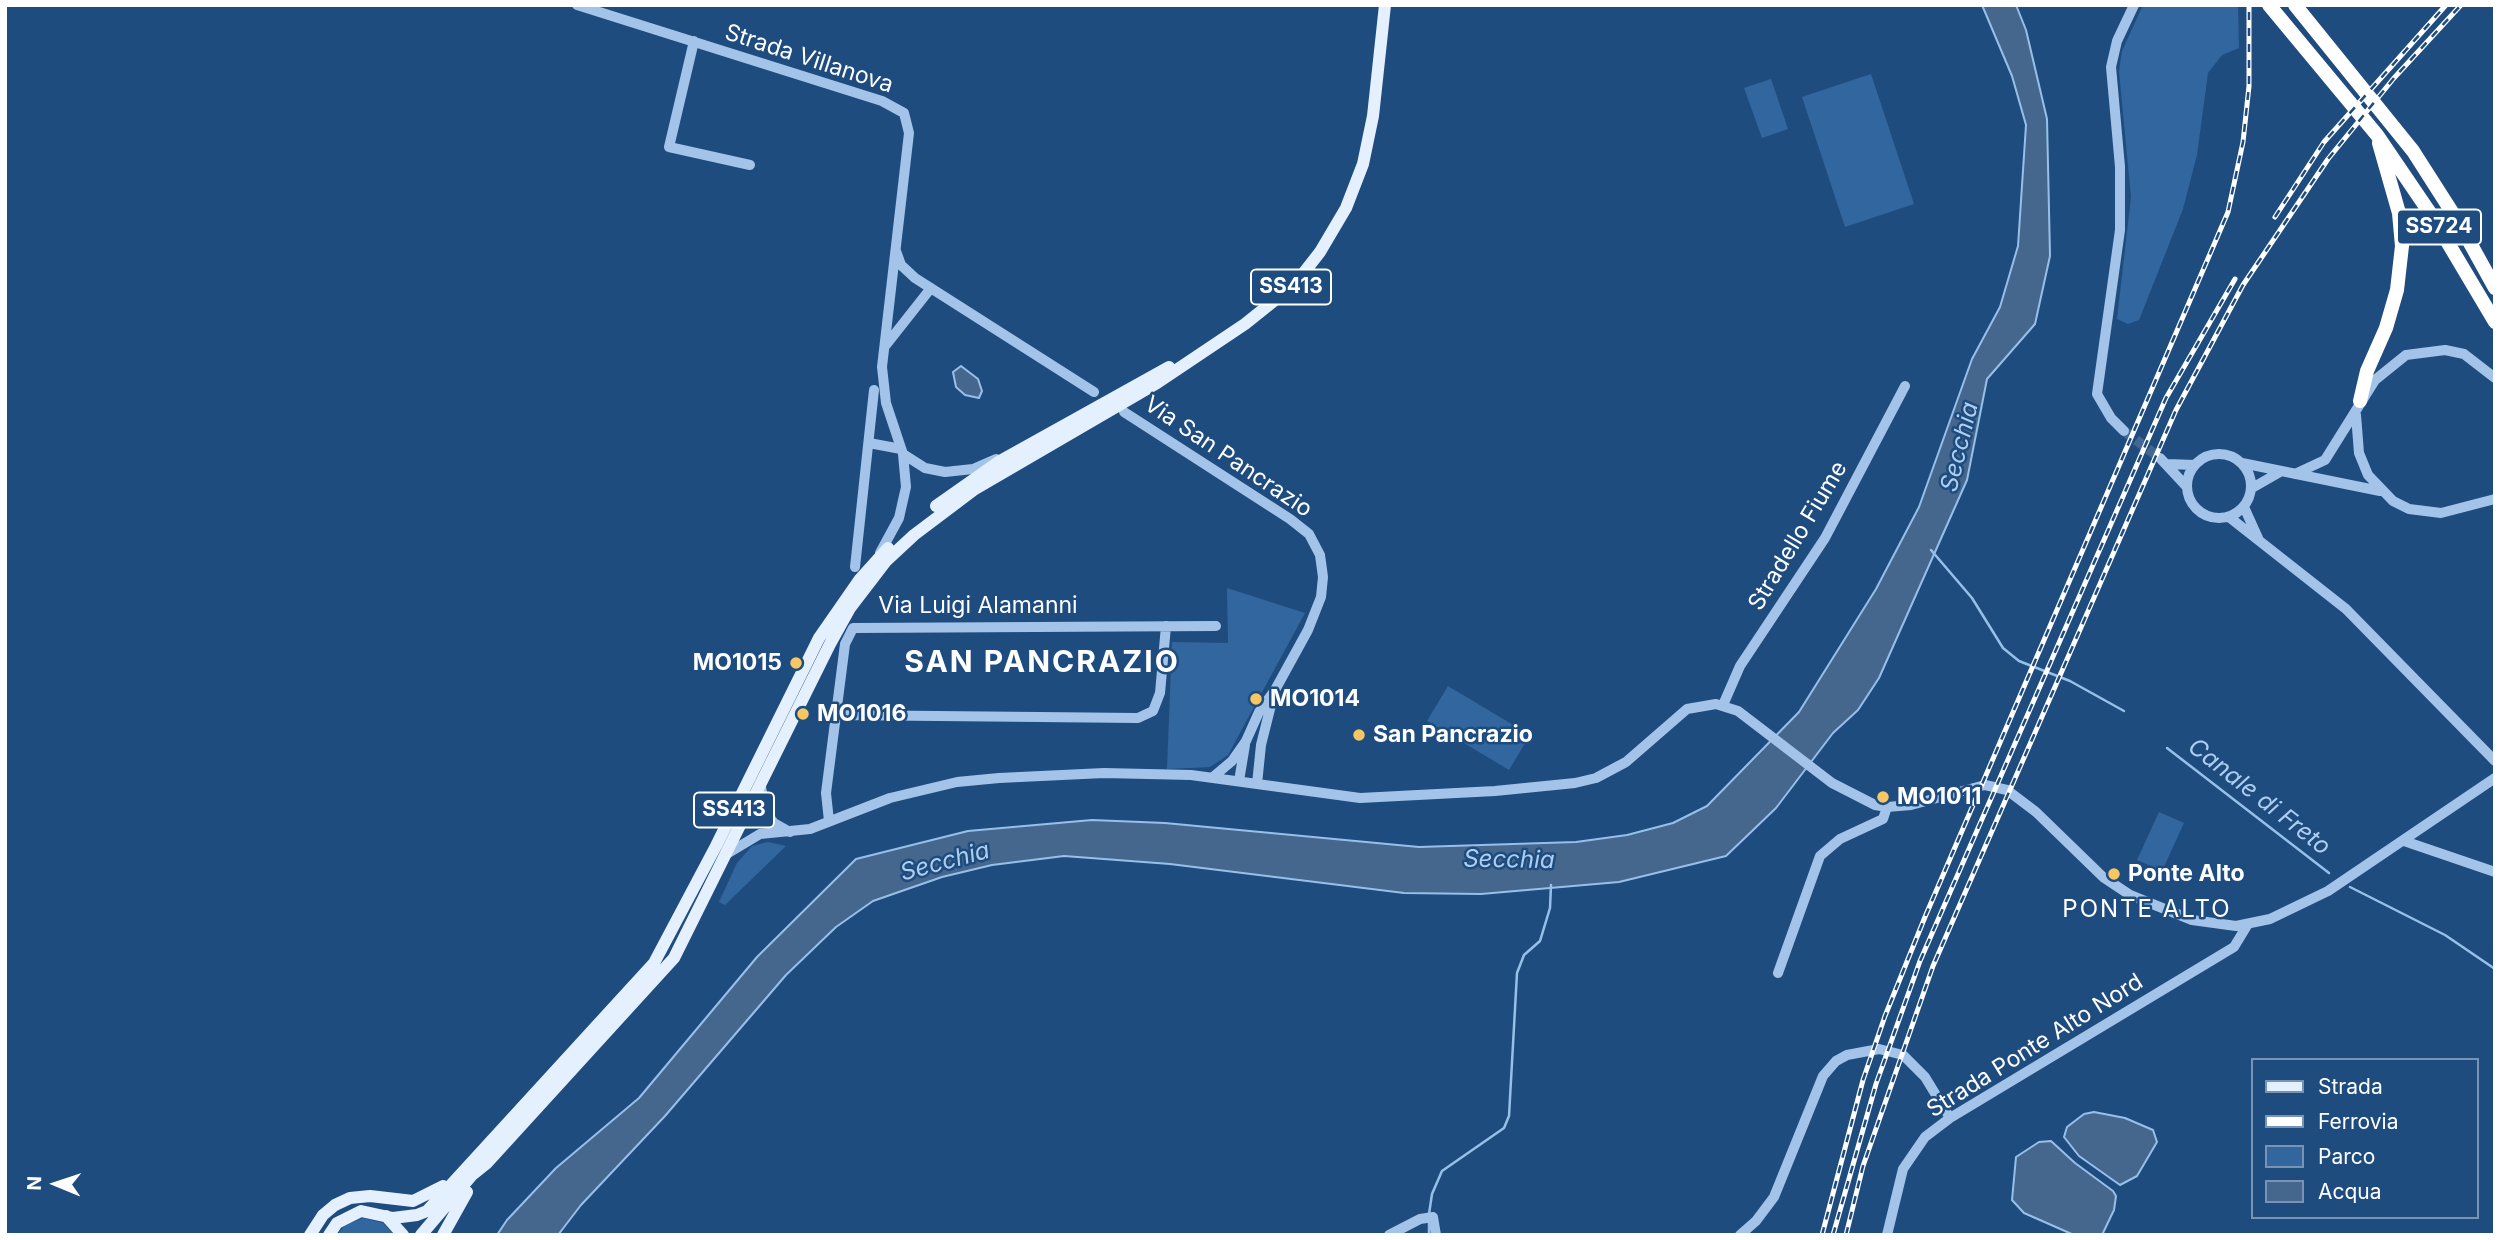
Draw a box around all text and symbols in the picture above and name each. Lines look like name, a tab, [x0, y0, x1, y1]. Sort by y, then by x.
street label: Strada Villanova	[721, 19, 897, 99]
road number: SS724	[2397, 210, 2481, 244]
road number: SS413	[1251, 270, 1331, 304]
street label: Via San Pancrazio	[1139, 391, 1317, 523]
water label: Secchia	[1935, 399, 1985, 495]
street label: Stradello Fiume	[1743, 456, 1853, 616]
street label: Via Luigi Alamanni	[878, 592, 1078, 620]
district label: SAN PANCRAZIO	[906, 645, 1178, 681]
place label: MO1015	[693, 649, 782, 677]
marker: MO1015	[788, 655, 804, 671]
place label: MO1014	[1270, 685, 1360, 713]
marker: MO1014	[1248, 691, 1264, 707]
place label: MO1016	[817, 700, 906, 728]
marker: MO1016	[795, 706, 811, 722]
place label: San Pancrazio	[1373, 721, 1533, 749]
marker: San Pancrazio	[1351, 727, 1367, 743]
water label: Canale di Freto	[2182, 732, 2336, 862]
place label: MO1011	[1897, 783, 1981, 811]
marker: MO1011	[1875, 789, 1891, 805]
road number: SS413	[694, 792, 774, 828]
water label: Secchia	[897, 836, 993, 888]
water label: Secchia	[1463, 845, 1555, 875]
place label: Ponte Alto	[2128, 860, 2245, 888]
marker: Ponte Alto	[2106, 866, 2122, 882]
district label: PONTE ALTO	[2064, 896, 2230, 924]
street label: Strada Ponte Alto Nord	[1922, 968, 2148, 1124]
legend	[2252, 1058, 2479, 1219]
text: Strada	[2318, 1074, 2383, 1099]
text: Ferrovia	[2318, 1109, 2398, 1134]
text: Parco	[2318, 1144, 2375, 1169]
north arrow	[21, 1149, 91, 1219]
text: N	[23, 1176, 46, 1191]
text: Acqua	[2318, 1179, 2382, 1204]

